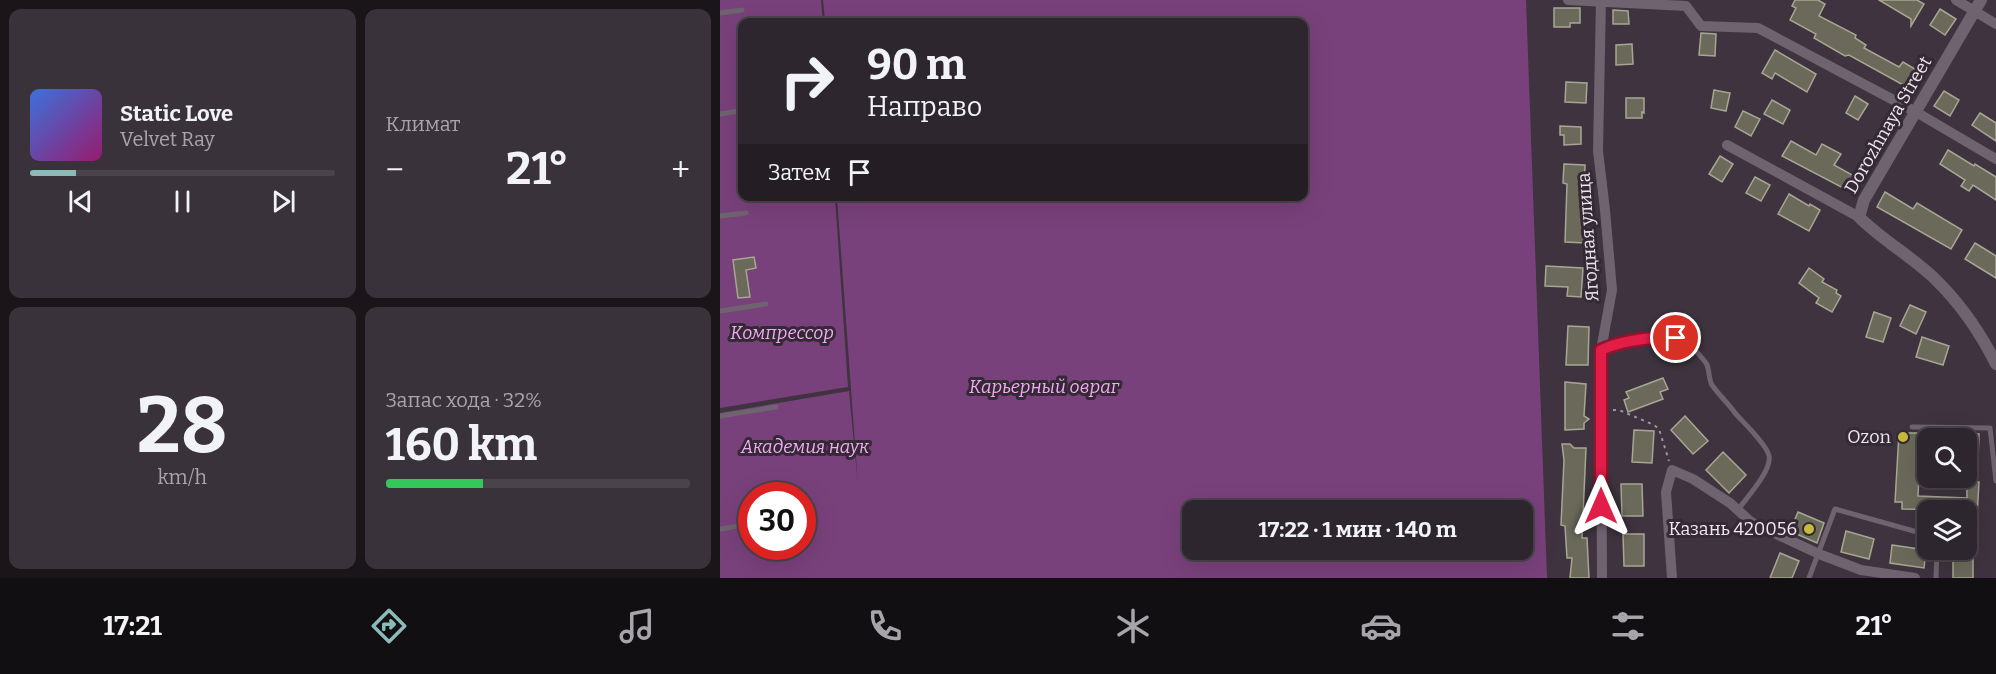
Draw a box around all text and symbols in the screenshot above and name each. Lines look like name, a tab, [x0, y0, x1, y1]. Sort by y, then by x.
text: 90 m	[867, 40, 966, 90]
icon: right	[768, 42, 846, 120]
street label: Dorozhnaya Street	[1840, 52, 1937, 198]
text: Направо	[867, 91, 982, 123]
text: Static Love	[120, 100, 233, 127]
text: Климат	[386, 112, 460, 136]
text: Velvet Ray	[120, 127, 215, 151]
text: 21°	[506, 142, 569, 196]
text: −	[386, 150, 404, 190]
text: +	[671, 150, 690, 190]
icon: arrive	[843, 156, 876, 189]
text: Затем	[768, 159, 831, 186]
street label: Ягодная улица	[1573, 172, 1603, 302]
icon: previous	[64, 185, 97, 218]
icon: pause	[166, 185, 199, 218]
icon: next	[267, 185, 300, 218]
pin	[1650, 312, 1701, 363]
icon: arrive	[1659, 321, 1692, 354]
park label: Компрессор	[730, 322, 834, 344]
park label: Карьерный овраг	[969, 376, 1120, 398]
text: 28	[137, 379, 228, 473]
text: Запас хода · 32%	[386, 388, 542, 412]
text: 160 km	[386, 418, 537, 472]
place label: Ozon	[1847, 426, 1892, 448]
map controls	[1917, 428, 1977, 560]
button: search	[1917, 428, 1977, 488]
marker: Ozon	[1896, 430, 1910, 444]
park label: Академия наук	[740, 436, 870, 458]
text: km/h	[158, 465, 207, 489]
position arrow	[1569, 474, 1633, 538]
speed limit sign: 30	[738, 482, 816, 560]
button: layers	[1917, 500, 1977, 560]
text: 17:22 · 1 мин · 140 m	[1258, 516, 1457, 543]
place label: Казань 420056	[1668, 518, 1797, 540]
marker: Казань 420056	[1802, 522, 1816, 536]
icon: directions	[368, 605, 410, 647]
icon: music	[616, 605, 658, 647]
icon: phone	[864, 605, 906, 647]
icon: climate	[1112, 605, 1154, 647]
icon: car	[1360, 605, 1402, 647]
icon: filters	[1607, 605, 1649, 647]
text: 17:21	[103, 610, 162, 642]
text: 21°	[1855, 610, 1893, 642]

